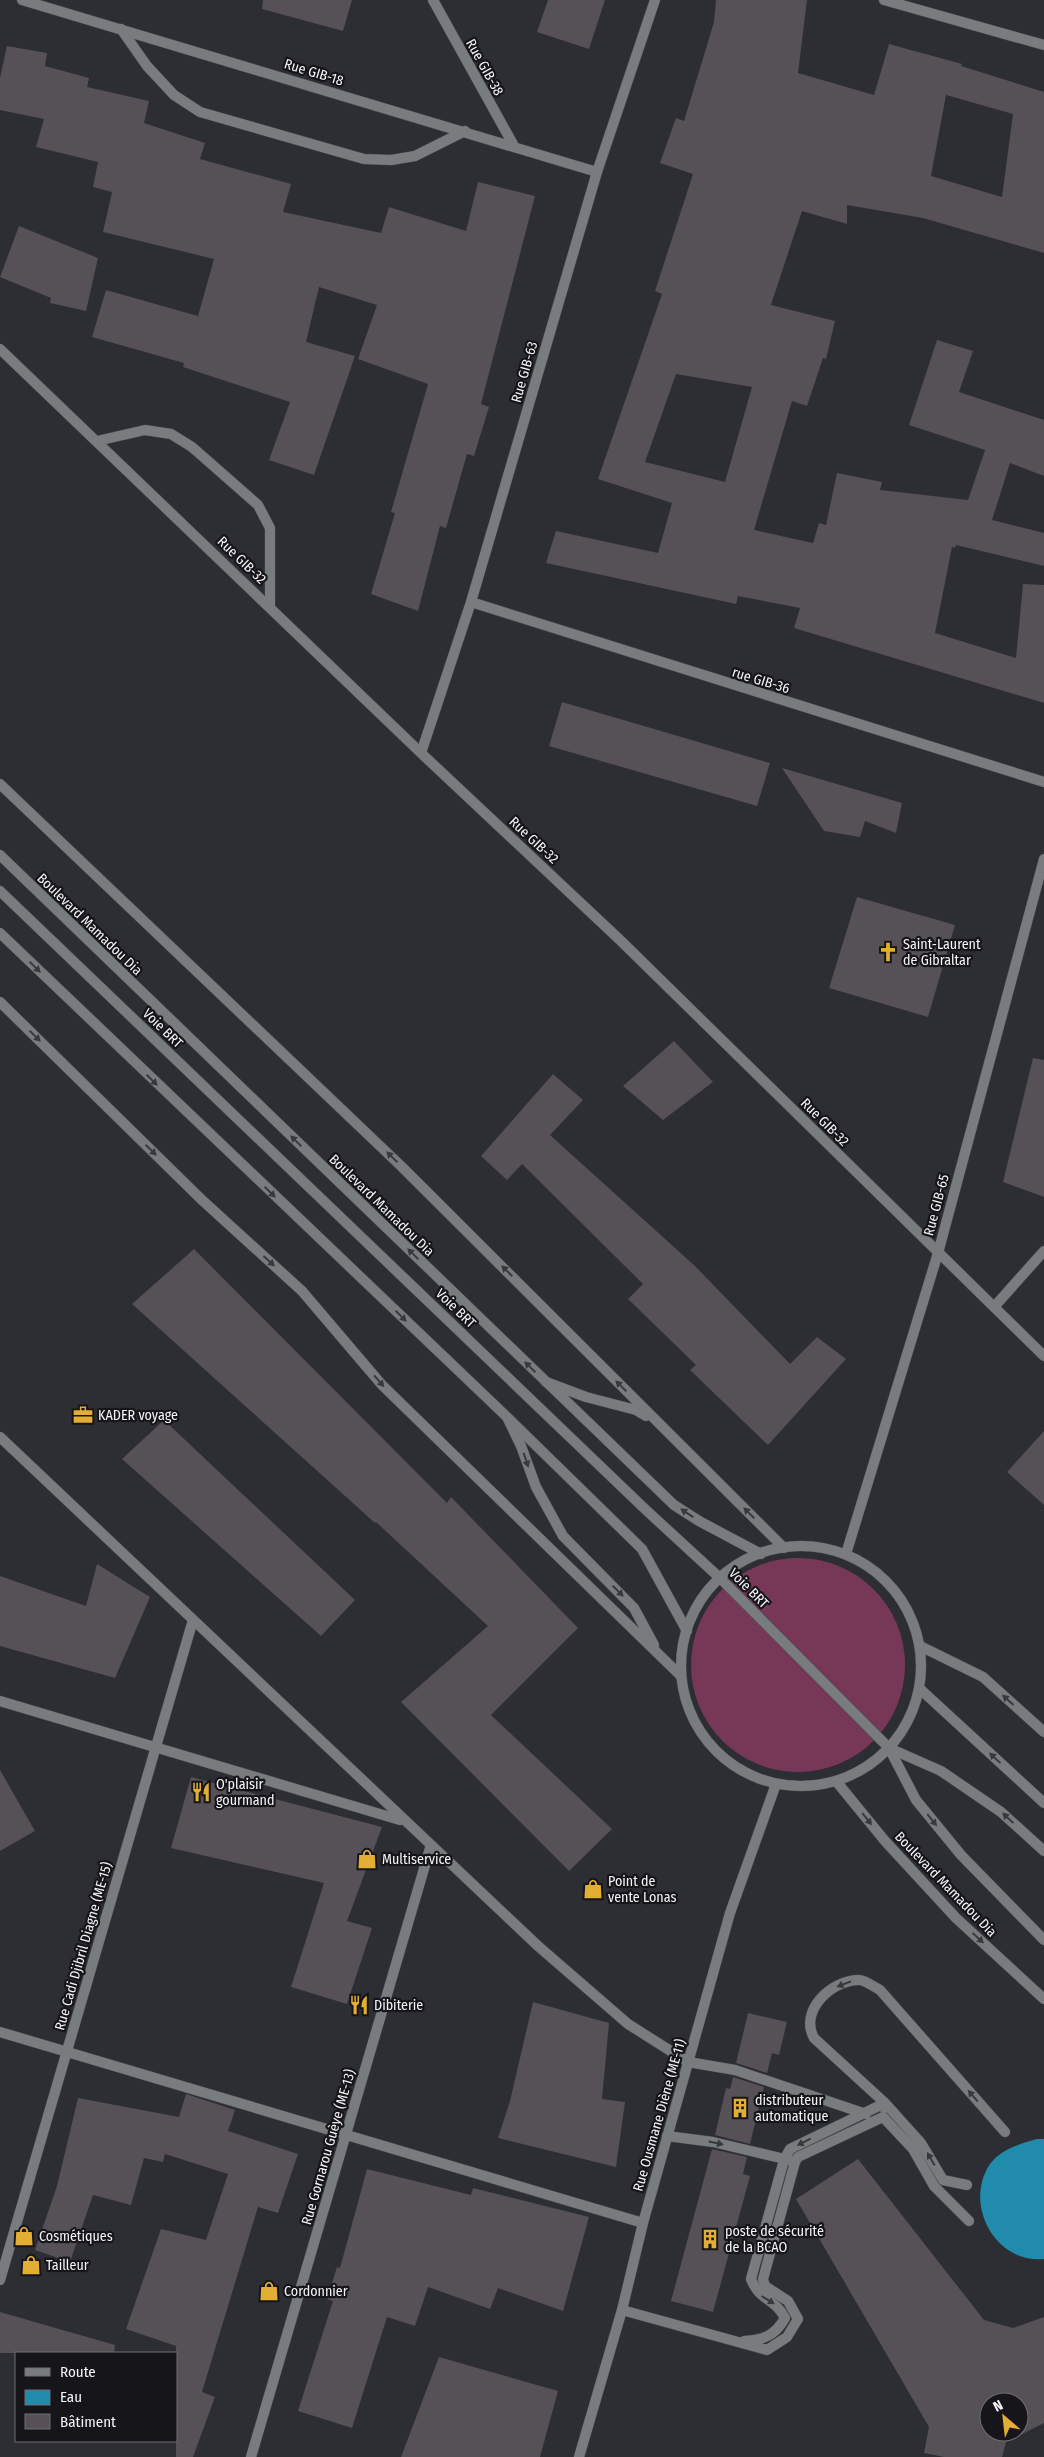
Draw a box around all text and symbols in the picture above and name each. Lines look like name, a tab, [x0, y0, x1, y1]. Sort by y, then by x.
street label: Rue GIB-38	[462, 36, 507, 99]
street label: Rue GIB-18	[282, 55, 346, 90]
street label: Rue GIB-63	[508, 340, 541, 405]
street label: Rue GIB-32	[214, 533, 270, 588]
street label: rue GIB-36	[730, 664, 792, 697]
street label: Rue GIB-32	[505, 813, 562, 867]
street label: Boulevard Mamadou Dia	[34, 870, 146, 979]
place label: Saint-Laurent de Gibraltar	[903, 936, 981, 969]
church icon: Saint-Laurent de Gibraltar	[877, 941, 899, 963]
one-way arrow	[29, 961, 41, 973]
street label: Voie BRT	[139, 1005, 187, 1052]
one-way arrow	[29, 1030, 41, 1042]
one-way arrow	[146, 1074, 158, 1086]
street label: Rue GIB-32	[797, 1095, 852, 1150]
one-way arrow	[290, 1136, 302, 1148]
one-way arrow	[145, 1144, 157, 1156]
street label: Boulevard Mamadou Dia	[326, 1151, 438, 1260]
one-way arrow	[386, 1151, 398, 1163]
street label: Rue GIB-65	[920, 1173, 953, 1238]
one-way arrow	[264, 1186, 276, 1198]
one-way arrow	[407, 1248, 419, 1260]
one-way arrow	[263, 1255, 275, 1267]
one-way arrow	[501, 1266, 513, 1278]
street label: Voie BRT	[432, 1285, 480, 1332]
one-way arrow	[394, 1310, 406, 1322]
one-way arrow	[524, 1361, 536, 1373]
one-way arrow	[373, 1375, 384, 1388]
one-way arrow	[616, 1381, 628, 1393]
office icon: KADER voyage	[72, 1404, 94, 1426]
place label: KADER voyage	[98, 1407, 178, 1424]
one-way arrow	[522, 1453, 530, 1468]
one-way arrow	[743, 1507, 755, 1519]
one-way arrow	[681, 1508, 694, 1518]
street label: Voie BRT	[725, 1565, 772, 1612]
one-way arrow	[611, 1585, 623, 1597]
one-way arrow	[1002, 1694, 1014, 1706]
one-way arrow	[990, 1752, 1002, 1764]
place label: O'plaisir gourmand	[216, 1776, 274, 1809]
restaurant icon: O'plaisir gourmand	[190, 1781, 212, 1803]
one-way arrow	[861, 1812, 872, 1825]
one-way arrow	[1003, 1812, 1015, 1824]
one-way arrow	[927, 1813, 938, 1826]
street label: Boulevard Mamadou Dia	[891, 1828, 1000, 1941]
shop icon: Multiservice	[356, 1848, 378, 1870]
place label: Multiservice	[382, 1851, 451, 1868]
street label: Rue Cadi Djibril Diagne (ME-15)	[51, 1860, 116, 2032]
place label: Point de vente Lonas	[608, 1873, 676, 1906]
shop icon: Point de vente Lonas	[582, 1878, 604, 1900]
one-way arrow	[971, 1932, 984, 1943]
one-way arrow	[836, 1980, 851, 1988]
restaurant icon: Dibiterie	[348, 1994, 370, 2016]
place label: Dibiterie	[374, 1997, 423, 2014]
street label: Rue Ousmane Diène (ME-11)	[630, 2037, 689, 2193]
street label: Rue Gornarou Guèye (ME-13)	[298, 2067, 359, 2227]
one-way arrow	[967, 2090, 979, 2102]
place label: distributeur automatique	[755, 2092, 828, 2125]
building icon: distributeur automatique	[729, 2097, 751, 2119]
one-way arrow	[797, 2138, 811, 2146]
one-way arrow	[708, 2140, 724, 2148]
one-way arrow	[926, 2153, 935, 2166]
place label: poste de sécurité de la BCAO	[725, 2223, 824, 2256]
shop icon: Cosmétiques	[13, 2225, 35, 2247]
place label: Cosmétiques	[39, 2228, 113, 2245]
building icon: poste de sécurité de la BCAO	[699, 2228, 721, 2250]
shop icon: Tailleur	[20, 2254, 42, 2276]
place label: Tailleur	[46, 2257, 89, 2274]
shop icon: Cordonnier	[258, 2280, 280, 2302]
place label: Cordonnier	[284, 2283, 348, 2300]
one-way arrow	[761, 2295, 774, 2304]
legend	[15, 2352, 178, 2442]
text: Route	[60, 2363, 96, 2381]
text: Eau	[60, 2388, 82, 2406]
north arrow	[979, 2392, 1029, 2442]
text: N	[990, 2396, 1006, 2415]
text: Bâtiment	[60, 2413, 116, 2431]

